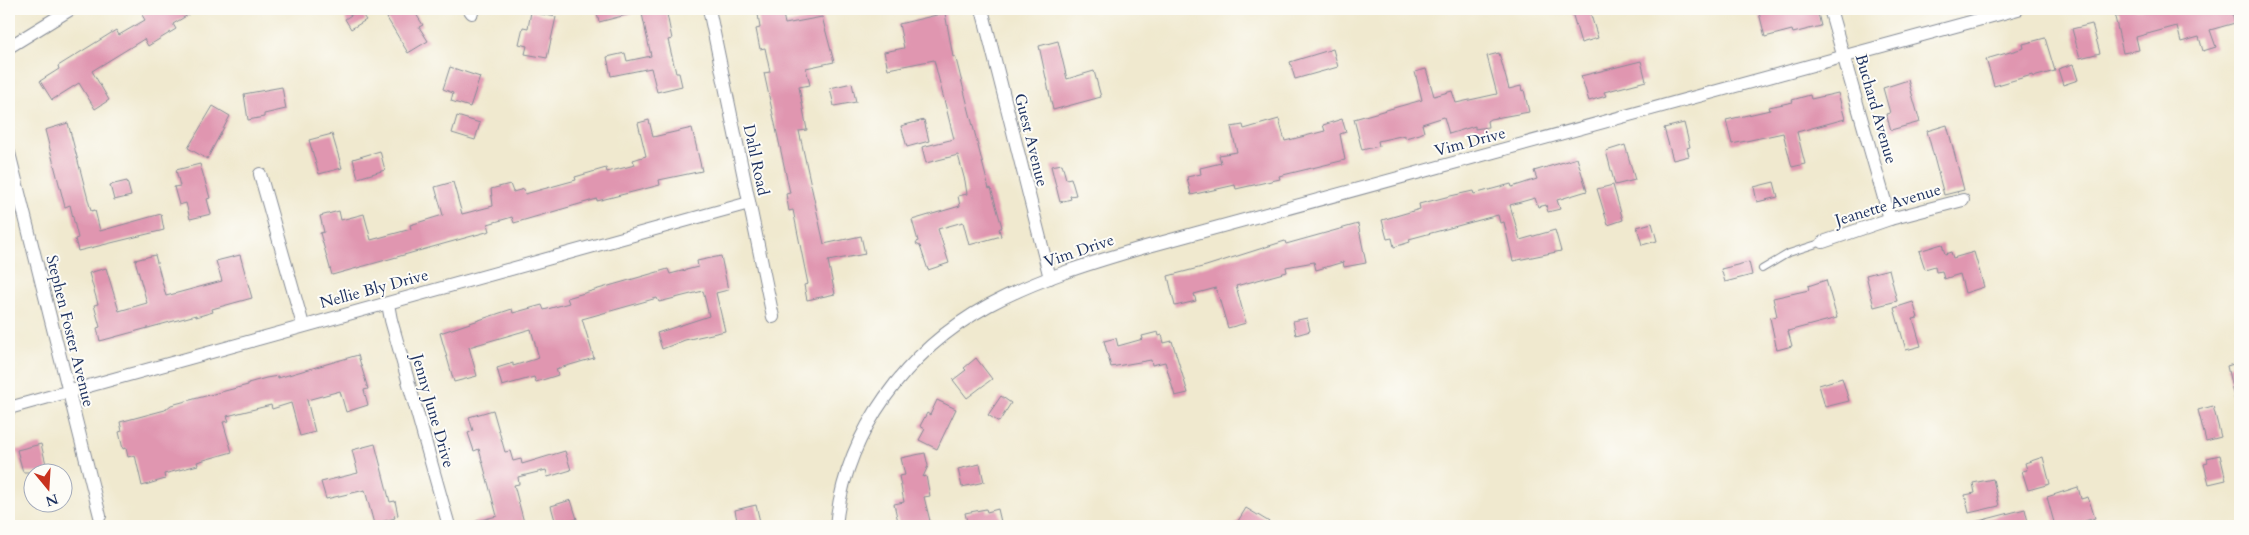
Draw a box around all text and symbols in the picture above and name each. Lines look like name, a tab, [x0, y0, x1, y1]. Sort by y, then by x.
street label: Buchard Avenue	[1850, 52, 1902, 166]
street label: Guest Avenue	[1009, 91, 1053, 189]
street label: Dahl Road	[738, 122, 774, 198]
street label: Vim Drive	[1432, 122, 1508, 162]
street label: Jeanette Avenue	[1831, 178, 1944, 232]
street label: Vim Drive	[1041, 229, 1117, 273]
street label: Stephen Foster Avenue	[40, 253, 100, 409]
street label: Nellie Bly Drive	[317, 264, 431, 314]
street label: Jenny June Drive	[406, 350, 460, 470]
north arrow	[22, 462, 72, 512]
text: N	[43, 489, 61, 511]

